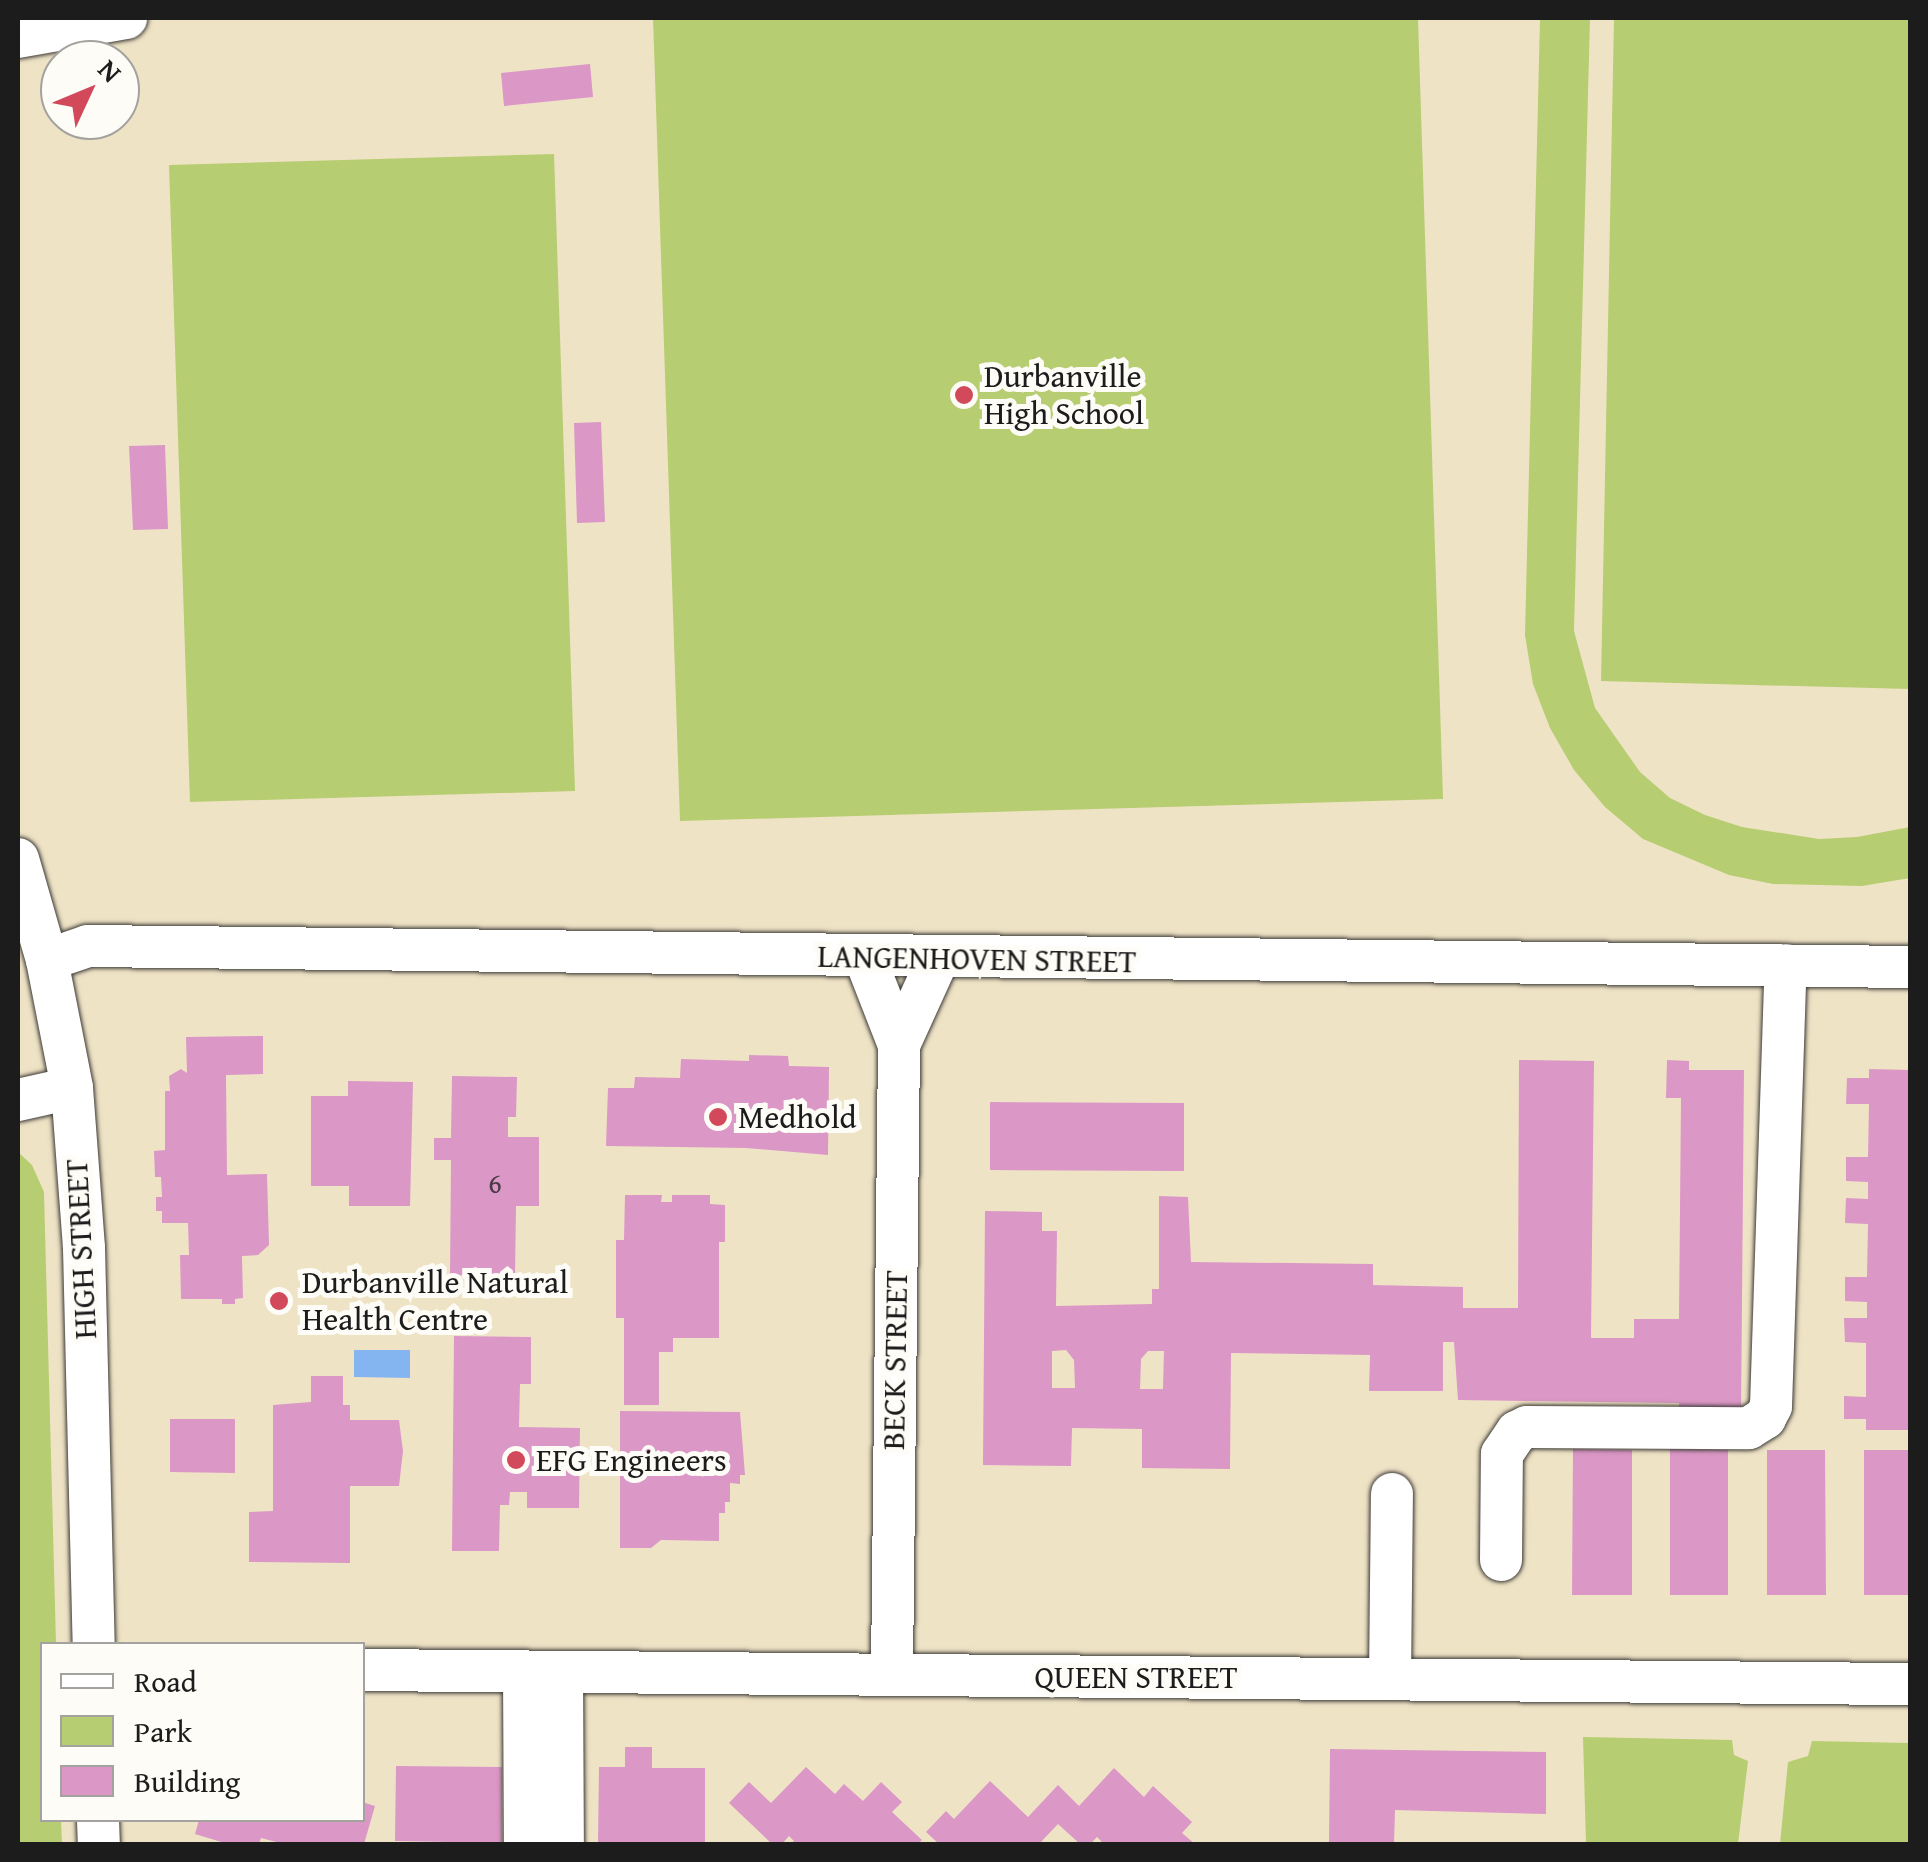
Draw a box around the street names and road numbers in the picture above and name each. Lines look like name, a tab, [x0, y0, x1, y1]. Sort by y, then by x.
street label: LANGENHOVEN STREET	[817, 937, 1137, 981]
street label: HIGH STREET	[57, 1158, 105, 1340]
street label: BECK STREET	[874, 1270, 916, 1450]
street label: QUEEN STREET	[1034, 1658, 1238, 1696]

